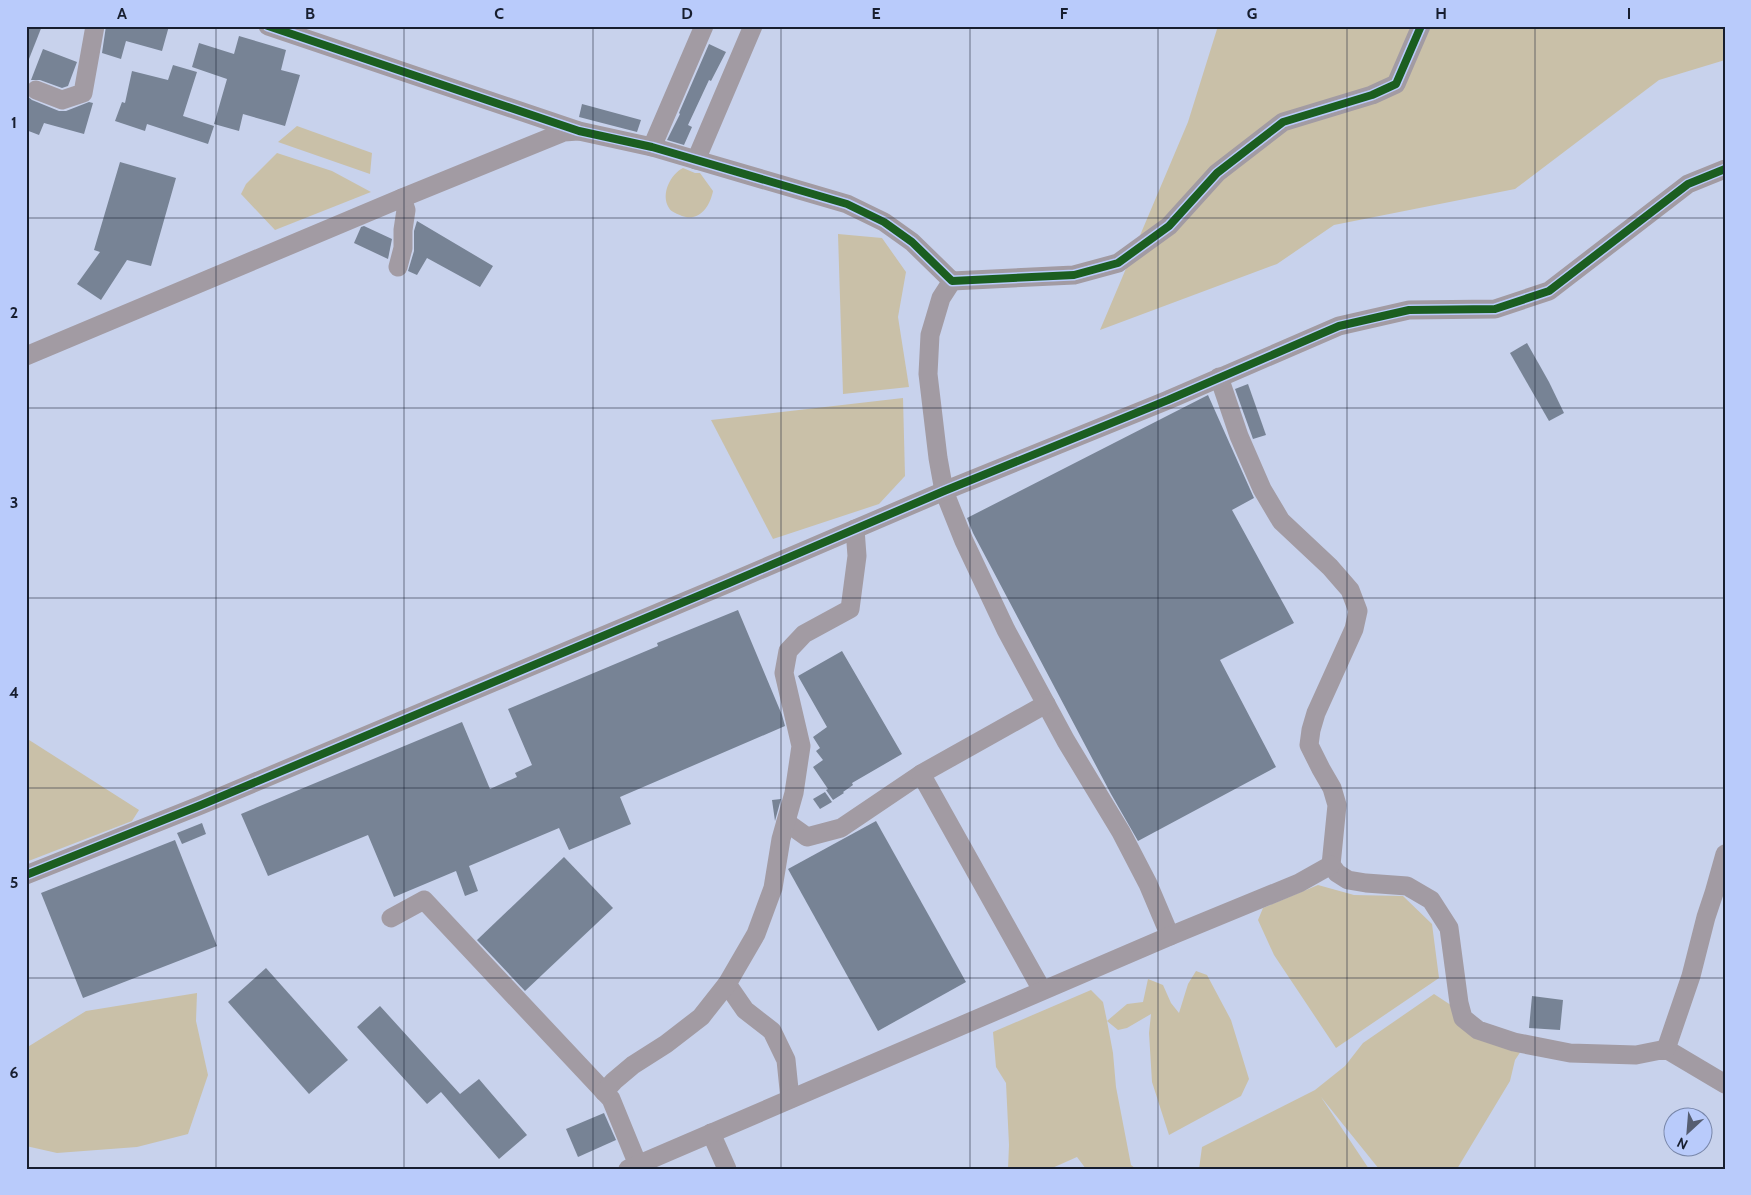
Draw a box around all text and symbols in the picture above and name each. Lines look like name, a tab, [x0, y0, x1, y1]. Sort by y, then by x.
text: A	[117, 4, 127, 23]
text: B	[305, 4, 315, 23]
text: C	[494, 4, 504, 23]
text: D	[681, 4, 693, 23]
text: E	[871, 4, 881, 23]
text: F	[1060, 4, 1069, 23]
text: G	[1247, 4, 1257, 23]
text: H	[1435, 4, 1447, 23]
text: I	[1627, 4, 1631, 23]
text: 1	[11, 113, 17, 132]
text: 2	[10, 303, 18, 322]
text: 3	[10, 493, 18, 512]
text: 4	[9, 683, 19, 702]
text: 5	[10, 873, 18, 892]
text: 6	[10, 1063, 19, 1082]
north arrow	[1664, 1108, 1714, 1158]
text: N	[1674, 1133, 1691, 1154]

